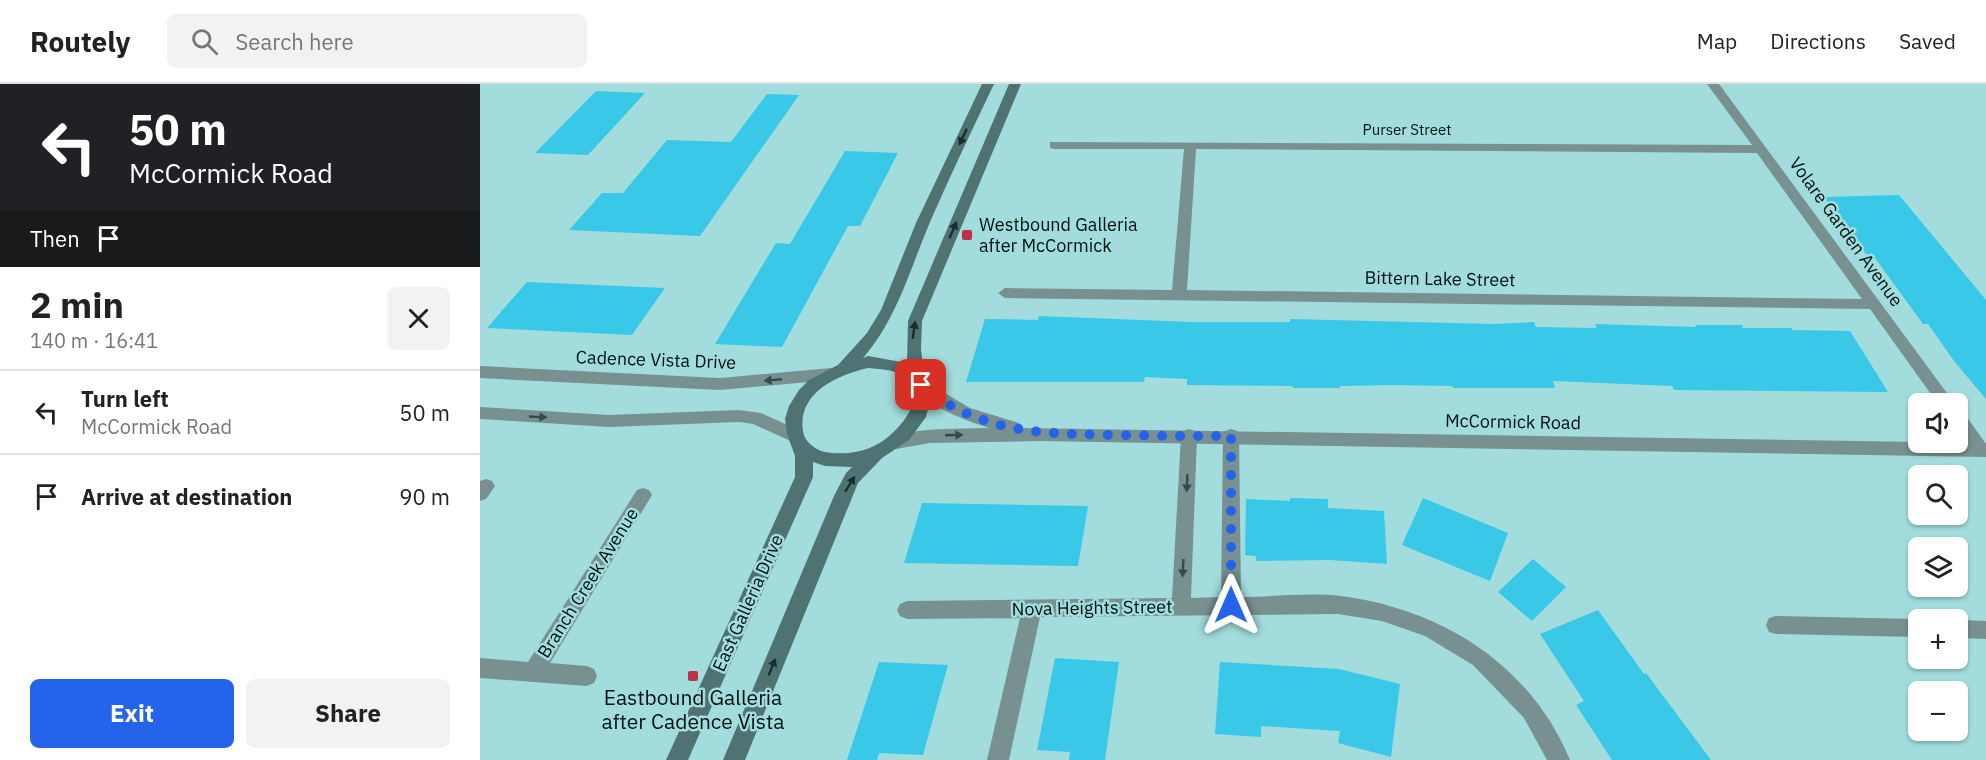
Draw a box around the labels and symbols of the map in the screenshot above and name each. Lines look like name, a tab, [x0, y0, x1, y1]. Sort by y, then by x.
street label: Purser Street	[1363, 120, 1451, 139]
one-way arrow	[959, 129, 968, 146]
street label: Volare Garden Avenue	[1784, 152, 1908, 311]
place label: Westbound Galleria after McCormick	[979, 213, 1138, 257]
one-way arrow	[948, 220, 958, 238]
marker: Westbound Galleria after McCormick	[960, 228, 974, 242]
street label: Bittern Lake Street	[1364, 266, 1516, 291]
one-way arrow	[910, 320, 919, 339]
street label: Cadence Vista Drive	[575, 345, 737, 374]
pin	[895, 359, 946, 410]
one-way arrow	[763, 375, 782, 385]
street label: McCormick Road	[1445, 409, 1581, 434]
one-way arrow	[529, 412, 548, 421]
one-way arrow	[945, 431, 964, 440]
one-way arrow	[1183, 473, 1192, 492]
one-way arrow	[844, 476, 855, 492]
street label: Branch Creek Avenue	[532, 503, 643, 662]
street label: East Galleria Drive	[707, 531, 788, 675]
one-way arrow	[1178, 558, 1187, 577]
position arrow	[1199, 573, 1263, 637]
street label: Nova Heights Street	[1011, 595, 1173, 620]
one-way arrow	[768, 658, 777, 676]
marker: Eastbound Galleria after Cadence Vista	[686, 669, 700, 683]
place label: Eastbound Galleria after Cadence Vista	[601, 683, 785, 735]

